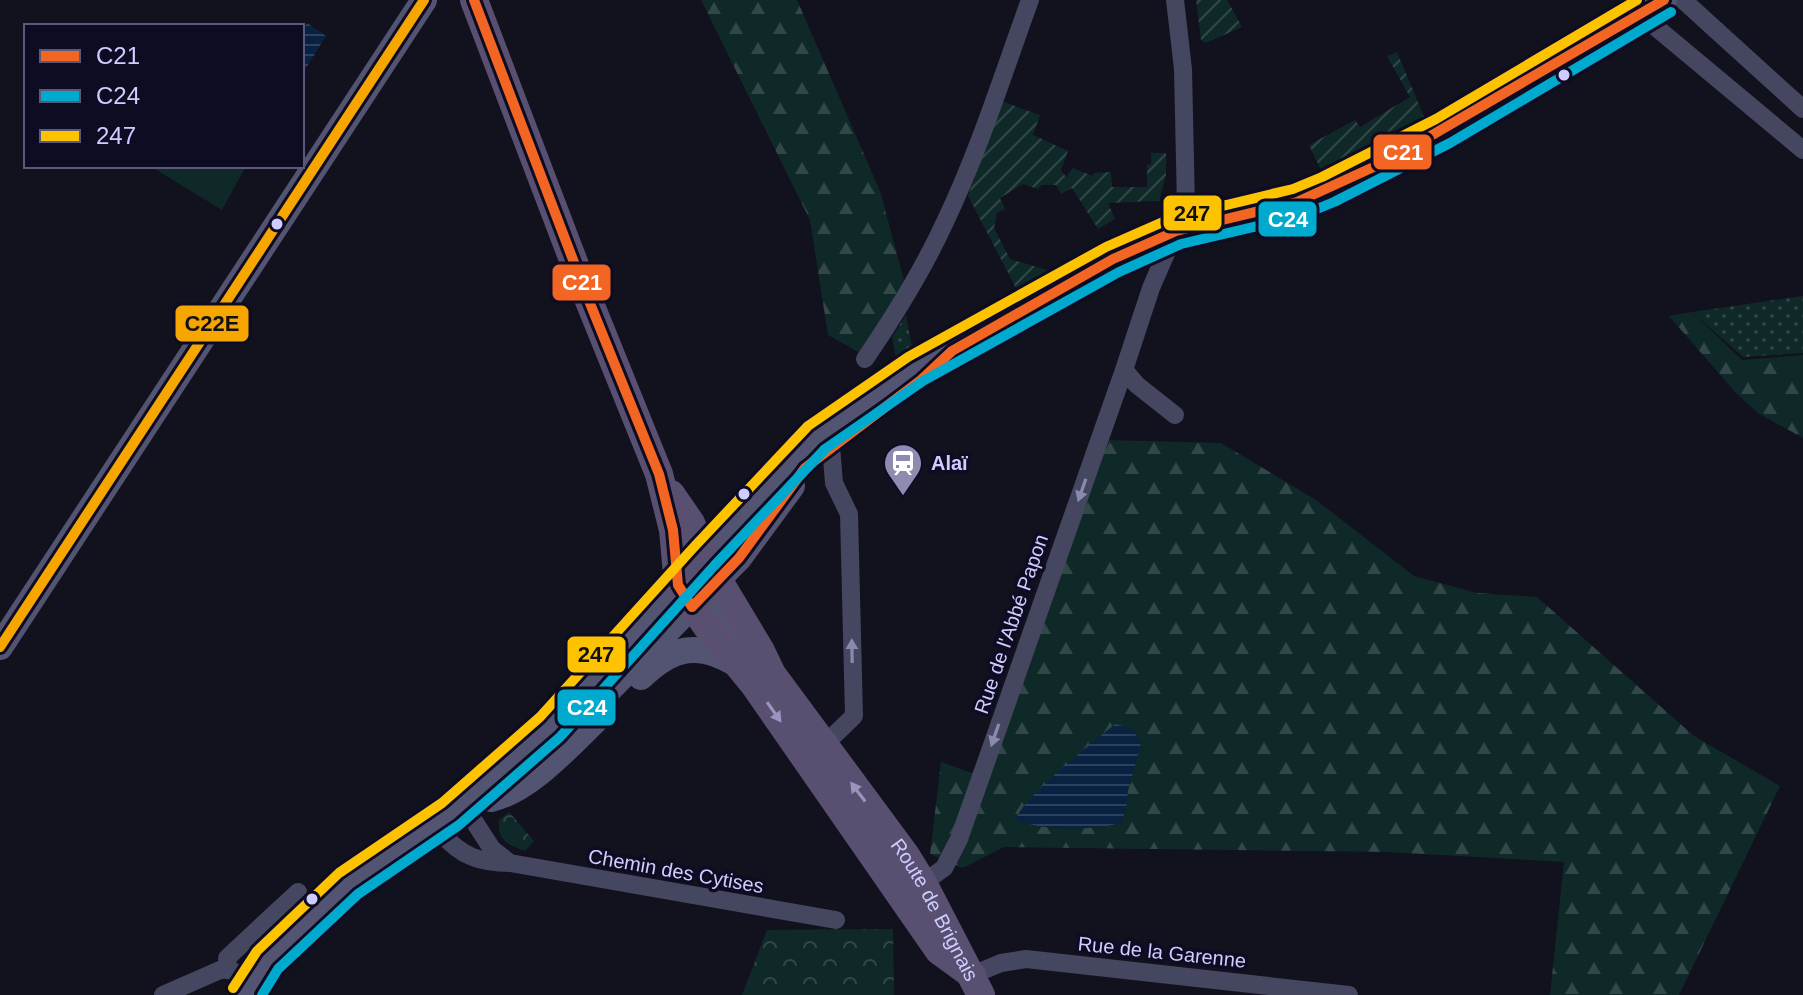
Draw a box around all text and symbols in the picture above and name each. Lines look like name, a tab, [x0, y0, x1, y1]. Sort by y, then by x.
legend	[24, 24, 304, 168]
text: C21	[96, 42, 140, 69]
unlabelled marker	[1556, 67, 1572, 83]
text: C24	[96, 82, 140, 109]
text: 247	[96, 122, 136, 149]
line badge: C21	[1372, 133, 1433, 171]
text: C21	[1383, 140, 1423, 165]
line badge: 247	[1162, 194, 1223, 232]
line badge: C24	[1257, 200, 1318, 238]
text: 247	[1174, 201, 1210, 226]
text: C24	[1268, 207, 1309, 232]
unlabelled marker	[269, 216, 285, 232]
line badge: C21	[551, 263, 612, 302]
text: C21	[562, 270, 602, 295]
line badge: C22E	[174, 304, 250, 343]
text: C22E	[184, 311, 240, 336]
station icon: Alaï	[882, 442, 924, 497]
place label: Alaï	[931, 452, 968, 474]
one-way arrow	[1075, 478, 1087, 502]
unlabelled marker	[736, 486, 752, 502]
street label: Rue de l'Abbé Papon	[970, 531, 1052, 717]
line badge: 247	[566, 635, 627, 674]
one-way arrow	[846, 638, 859, 663]
text: 247	[578, 642, 614, 667]
line badge: C24	[556, 688, 617, 727]
text: C24	[567, 695, 608, 720]
one-way arrow	[766, 702, 781, 723]
one-way arrow	[989, 723, 1001, 747]
one-way arrow	[851, 782, 867, 802]
street label: Route de Brignais	[886, 834, 983, 985]
street label: Chemin des Cytises	[587, 845, 765, 897]
unlabelled marker	[304, 891, 320, 907]
street label: Rue de la Garenne	[1077, 932, 1247, 972]

